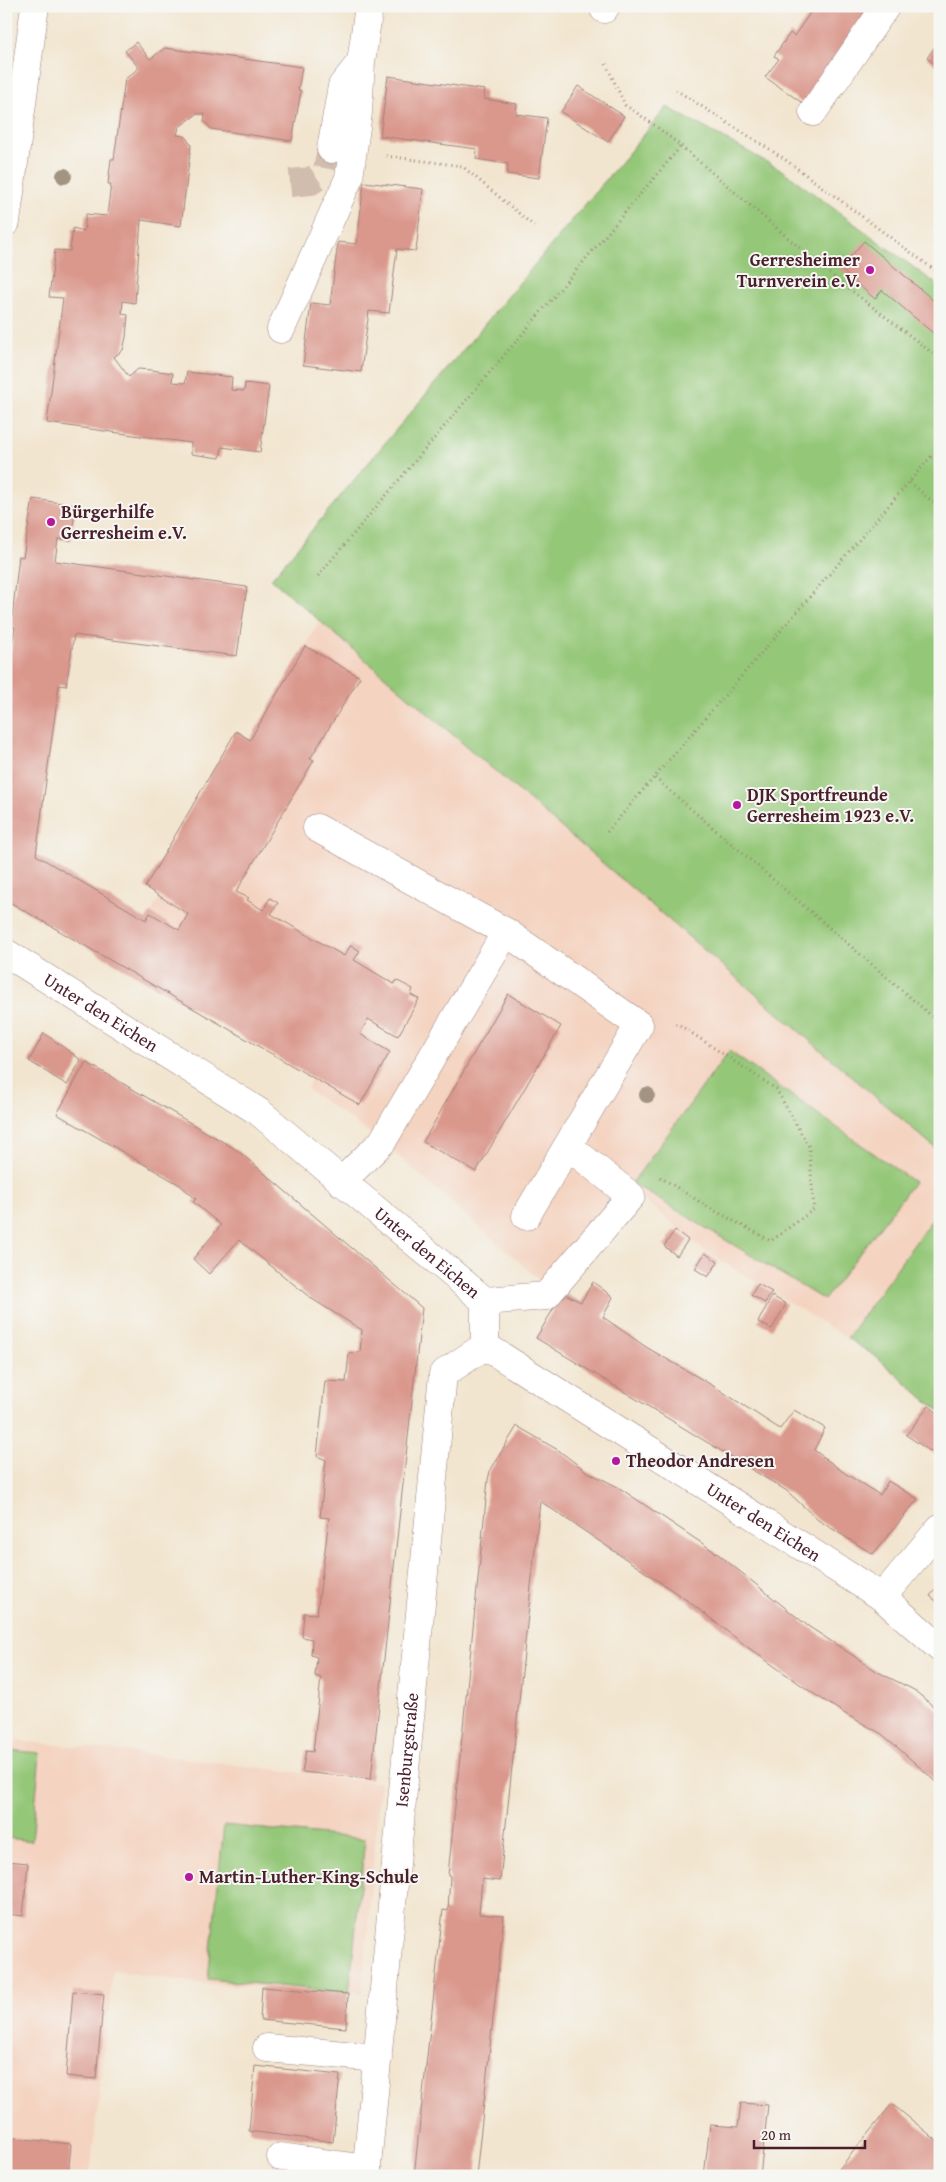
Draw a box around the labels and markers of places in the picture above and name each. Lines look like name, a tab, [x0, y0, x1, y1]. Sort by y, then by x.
place label: Gerresheimer Turnverein e.V.	[737, 246, 861, 294]
marker: Gerresheimer Turnverein e.V.	[864, 264, 876, 276]
place label: Bürgerhilfe Gerresheim e.V.	[61, 498, 187, 546]
marker: Bürgerhilfe Gerresheim e.V.	[45, 516, 57, 528]
place label: DJK Sportfreunde Gerresheim 1923 e.V.	[747, 781, 914, 829]
marker: DJK Sportfreunde Gerresheim 1923 e.V.	[731, 799, 743, 811]
place label: Theodor Andresen	[626, 1447, 775, 1474]
marker: Theodor Andresen	[610, 1455, 622, 1467]
place label: Martin-Luther-King-Schule	[199, 1863, 419, 1890]
marker: Martin-Luther-King-Schule	[183, 1871, 195, 1883]

